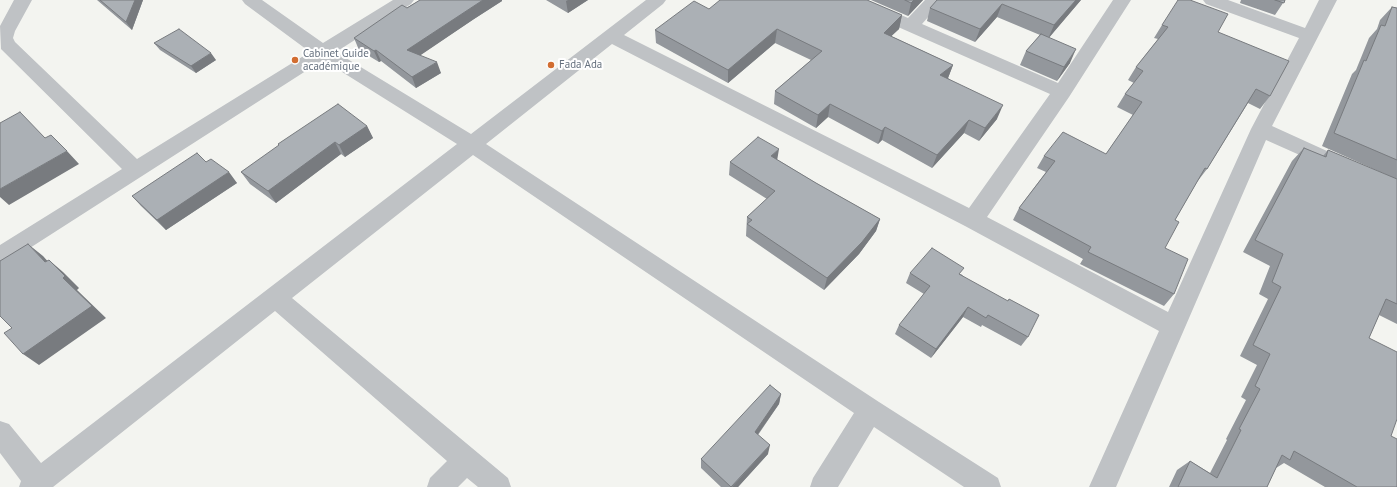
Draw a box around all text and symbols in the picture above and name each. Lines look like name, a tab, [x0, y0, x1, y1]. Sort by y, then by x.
place label: Cabinet Guide académique	[303, 47, 369, 73]
marker: Cabinet Guide académique	[290, 55, 300, 65]
place label: Fada Ada	[559, 58, 602, 72]
marker: Fada Ada	[546, 60, 556, 70]

